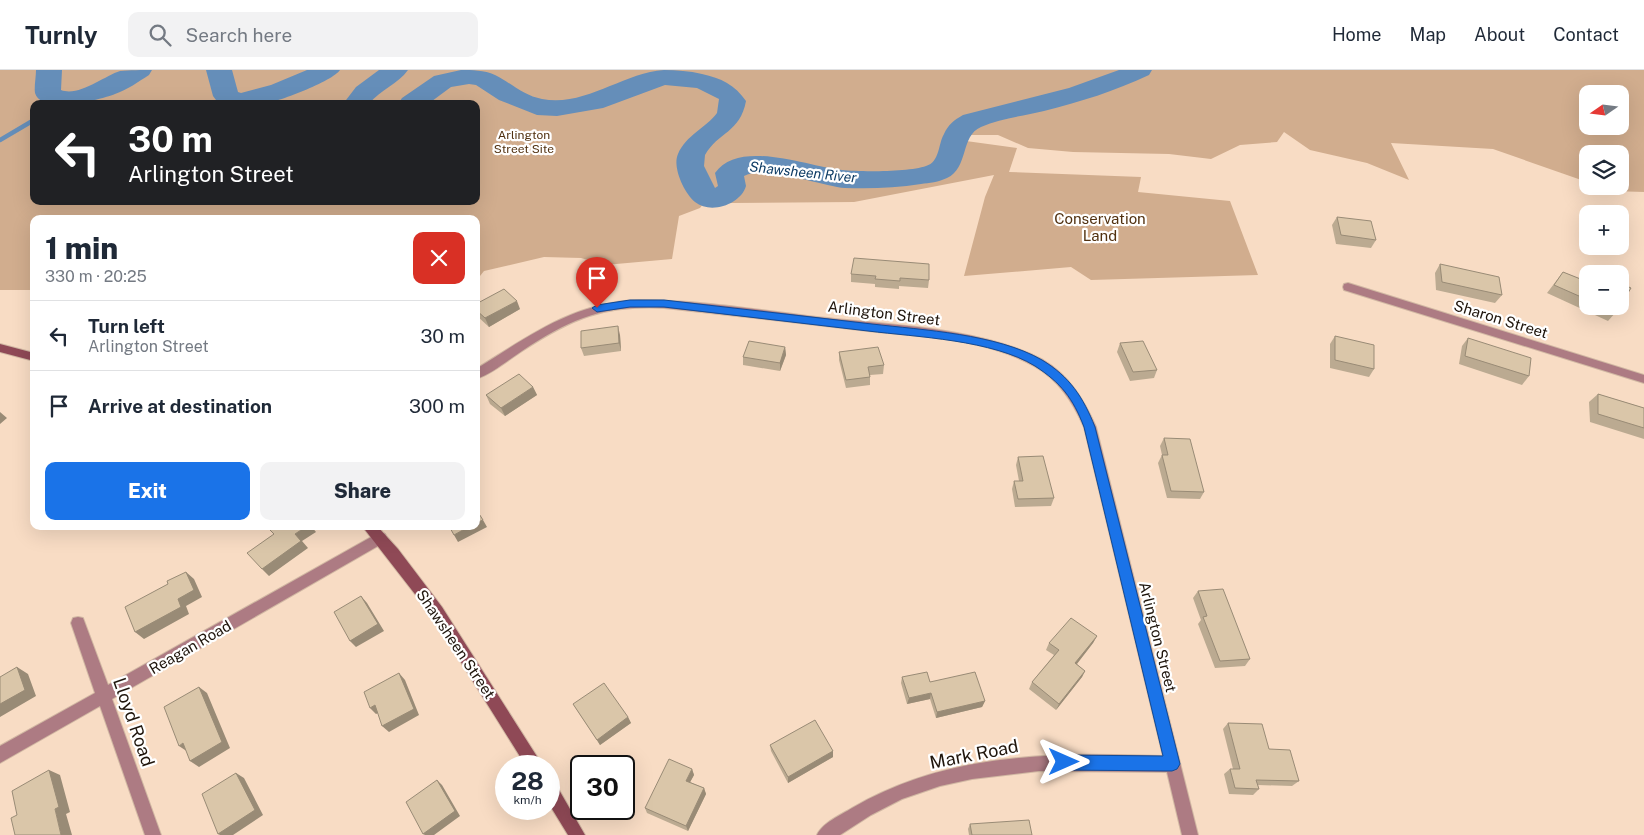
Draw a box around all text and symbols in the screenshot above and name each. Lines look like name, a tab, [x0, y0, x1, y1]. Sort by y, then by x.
search box	[128, 12, 478, 57]
text: Turnly	[25, 21, 98, 49]
icon: search	[146, 21, 174, 49]
text: Search here	[186, 24, 292, 46]
text: Home	[1332, 24, 1382, 45]
text: Map	[1410, 24, 1446, 45]
text: About	[1474, 24, 1525, 45]
text: Contact	[1553, 24, 1619, 45]
north arrow	[1579, 85, 1629, 135]
map controls	[1579, 85, 1629, 315]
text: 30 m	[128, 119, 213, 160]
icon: left	[45, 120, 110, 185]
park label: Arlington Street Site	[494, 128, 554, 156]
button: layers	[1579, 145, 1629, 195]
water label: Shawsheen River	[749, 158, 858, 186]
text: Arlington Street	[128, 161, 294, 187]
button: +	[1579, 205, 1629, 255]
park label: Conservation Land	[1054, 210, 1146, 244]
text: 1 min	[45, 230, 118, 266]
button: close	[413, 232, 465, 284]
pin	[576, 257, 618, 308]
icon: arrive	[583, 264, 611, 292]
button: −	[1579, 265, 1629, 315]
text: 330 m · 20:25	[45, 267, 147, 286]
street label: Sharon Street	[1452, 297, 1550, 341]
street label: Arlington Street	[827, 298, 941, 328]
text: Turn left	[88, 315, 165, 337]
icon: left	[45, 322, 73, 350]
text: 30 m	[420, 325, 465, 347]
text: Arlington Street	[88, 337, 209, 356]
icon: arrive	[45, 392, 73, 420]
text: Arrive at destination	[88, 395, 272, 417]
text: 300 m	[409, 395, 465, 417]
button: Exit	[45, 462, 250, 520]
button: Share	[260, 462, 465, 520]
street label: Arlington Street	[1136, 580, 1180, 694]
street label: Shawsheen Street	[413, 586, 499, 702]
street label: Reagan Road	[146, 617, 234, 677]
street label: Lloyd Road	[109, 675, 159, 769]
street label: Mark Road	[928, 735, 1020, 773]
position arrow	[1037, 735, 1089, 787]
speed limit sign: 30	[570, 755, 635, 820]
text: 28	[511, 766, 544, 796]
text: km/h	[513, 793, 542, 807]

